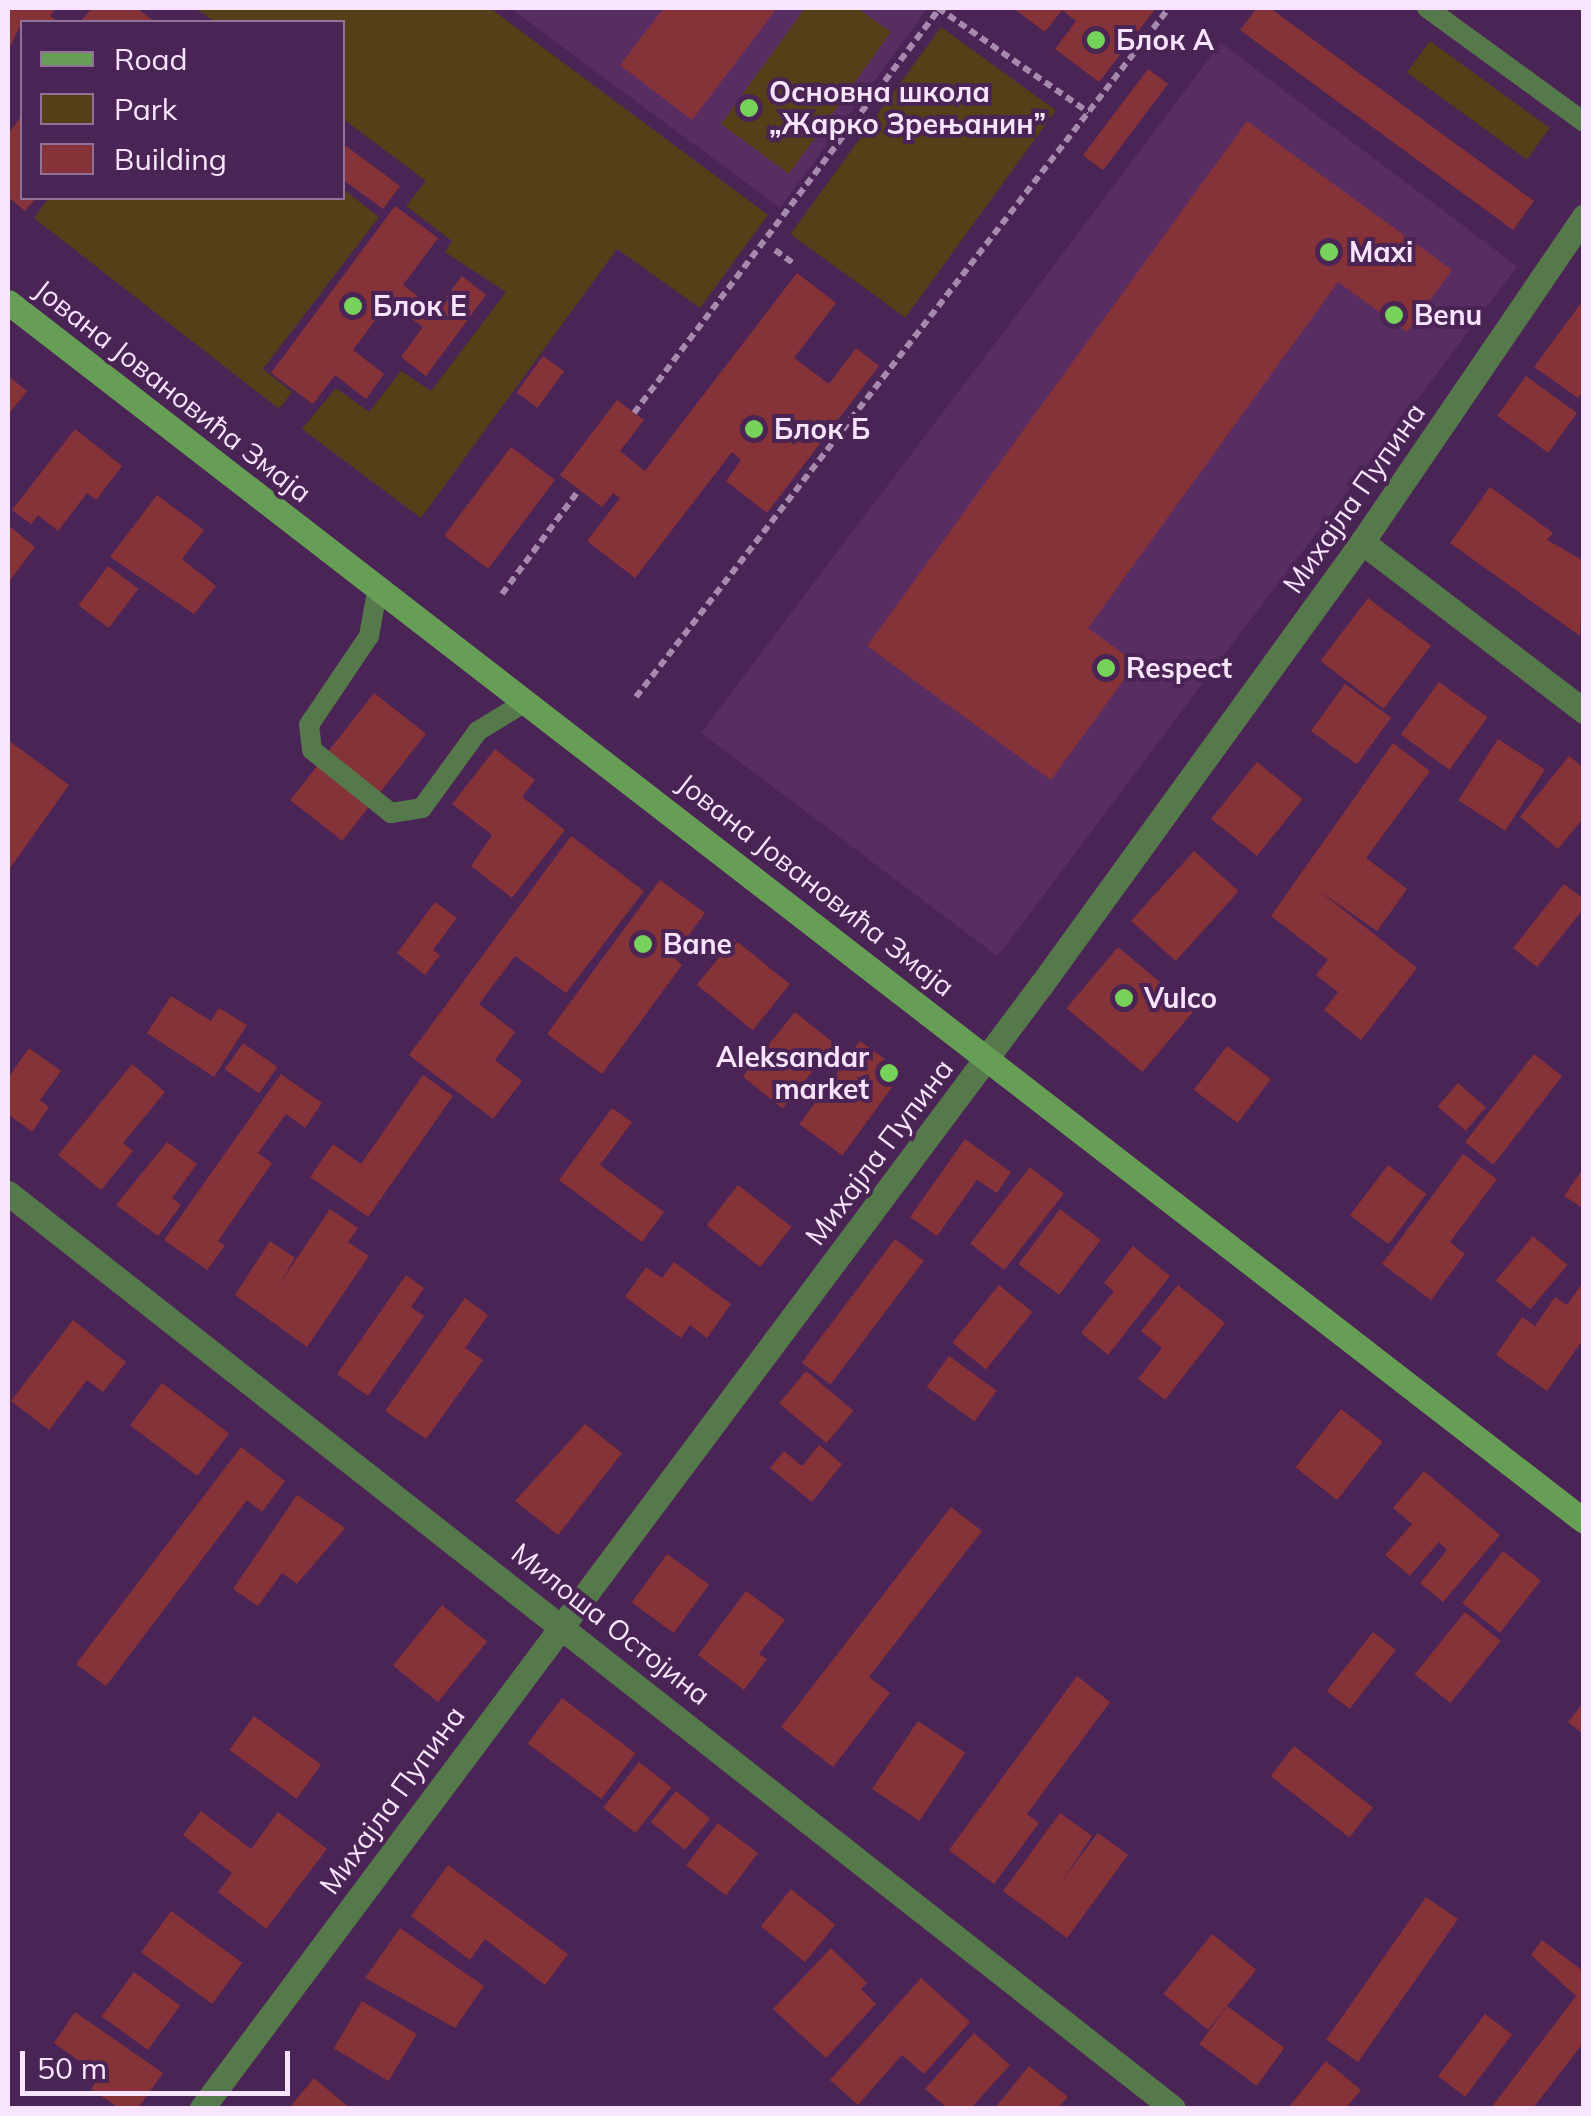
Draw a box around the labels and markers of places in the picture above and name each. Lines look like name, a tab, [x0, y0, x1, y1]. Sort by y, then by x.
place label: Блок А	[1116, 23, 1214, 57]
marker: Блок А	[1085, 29, 1107, 51]
place label: Основна школа „Жарко Зрењанин”	[769, 75, 1046, 141]
marker: Основна школа „Жарко Зрењанин”	[738, 97, 760, 119]
place label: Maxi	[1349, 235, 1413, 269]
marker: Maxi	[1318, 241, 1340, 263]
place label: Блок Е	[373, 289, 467, 323]
marker: Блок Е	[342, 295, 364, 317]
place label: Benu	[1414, 298, 1482, 332]
marker: Benu	[1383, 304, 1405, 326]
place label: Блок Б	[774, 412, 870, 446]
marker: Блок Б	[743, 418, 765, 440]
place label: Respect	[1126, 651, 1232, 685]
marker: Respect	[1095, 657, 1117, 679]
place label: Bane	[663, 927, 732, 961]
marker: Bane	[632, 933, 654, 955]
place label: Vulco	[1144, 981, 1217, 1015]
marker: Vulco	[1113, 987, 1135, 1009]
place label: Aleksandar market	[716, 1040, 869, 1106]
marker: Aleksandar market	[878, 1062, 900, 1084]

